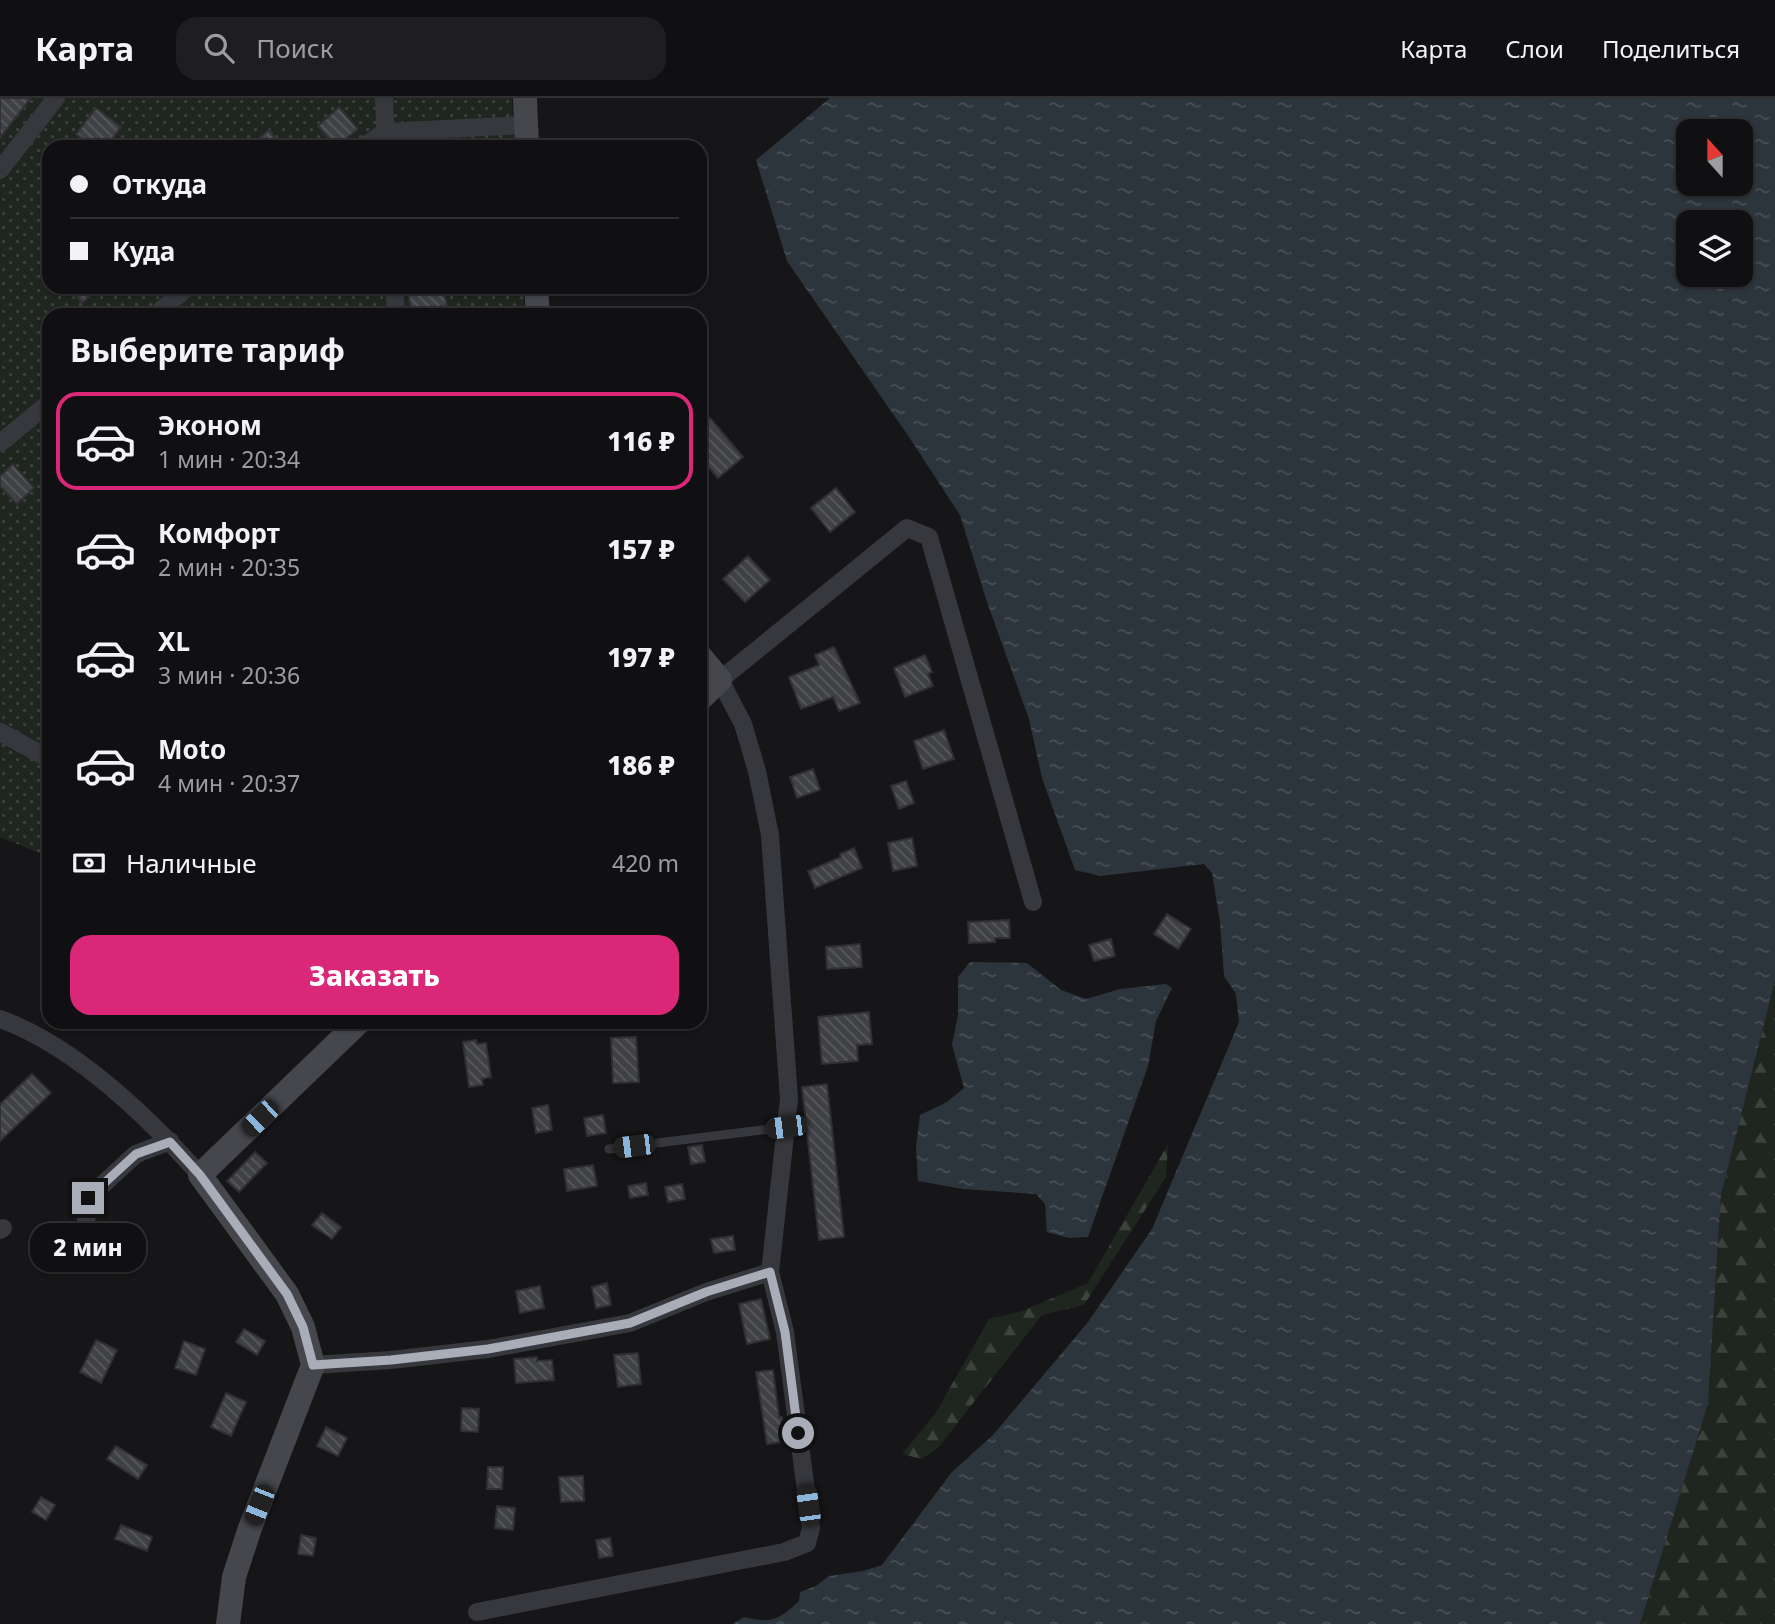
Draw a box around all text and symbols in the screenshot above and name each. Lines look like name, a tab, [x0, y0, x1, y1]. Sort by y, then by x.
search box	[176, 17, 666, 80]
text: Карта	[35, 26, 134, 71]
icon: search	[200, 29, 238, 67]
text: Поиск	[256, 30, 333, 66]
text: Карта	[1400, 32, 1467, 65]
text: Слои	[1505, 32, 1564, 65]
text: Поделиться	[1602, 32, 1740, 65]
north arrow	[1676, 119, 1754, 196]
map controls	[1676, 119, 1753, 287]
text: Откуда	[112, 166, 207, 202]
button: layers	[1676, 210, 1753, 287]
text: Куда	[112, 233, 175, 269]
text: Выберите тариф	[70, 328, 345, 371]
text: Эконом	[158, 407, 262, 443]
icon: car	[74, 410, 137, 473]
text: 116 ₽	[607, 423, 675, 459]
text: 1 мин · 20:34	[158, 443, 300, 475]
text: Комфорт	[158, 515, 280, 551]
icon: car	[74, 518, 137, 581]
text: 157 ₽	[607, 531, 675, 567]
text: 2 мин · 20:35	[158, 551, 300, 583]
text: XL	[158, 623, 190, 659]
icon: car	[74, 626, 137, 689]
text: 197 ₽	[607, 639, 675, 675]
text: 3 мин · 20:36	[158, 659, 300, 691]
text: Moto	[158, 731, 226, 767]
icon: car	[74, 734, 137, 797]
text: 186 ₽	[607, 747, 675, 783]
text: 4 мин · 20:37	[158, 767, 300, 799]
icon: cash	[70, 844, 108, 882]
text: Наличные	[126, 845, 257, 881]
text: 420 m	[612, 847, 679, 879]
button: Заказать	[70, 935, 679, 1015]
car	[238, 1096, 283, 1140]
car	[764, 1114, 809, 1140]
car	[612, 1133, 657, 1159]
route end	[72, 1182, 104, 1214]
callout: 2 мин	[30, 1222, 146, 1272]
text: 2 мин	[53, 1231, 123, 1263]
route start	[782, 1417, 814, 1449]
car	[242, 1482, 277, 1528]
car	[795, 1483, 822, 1527]

